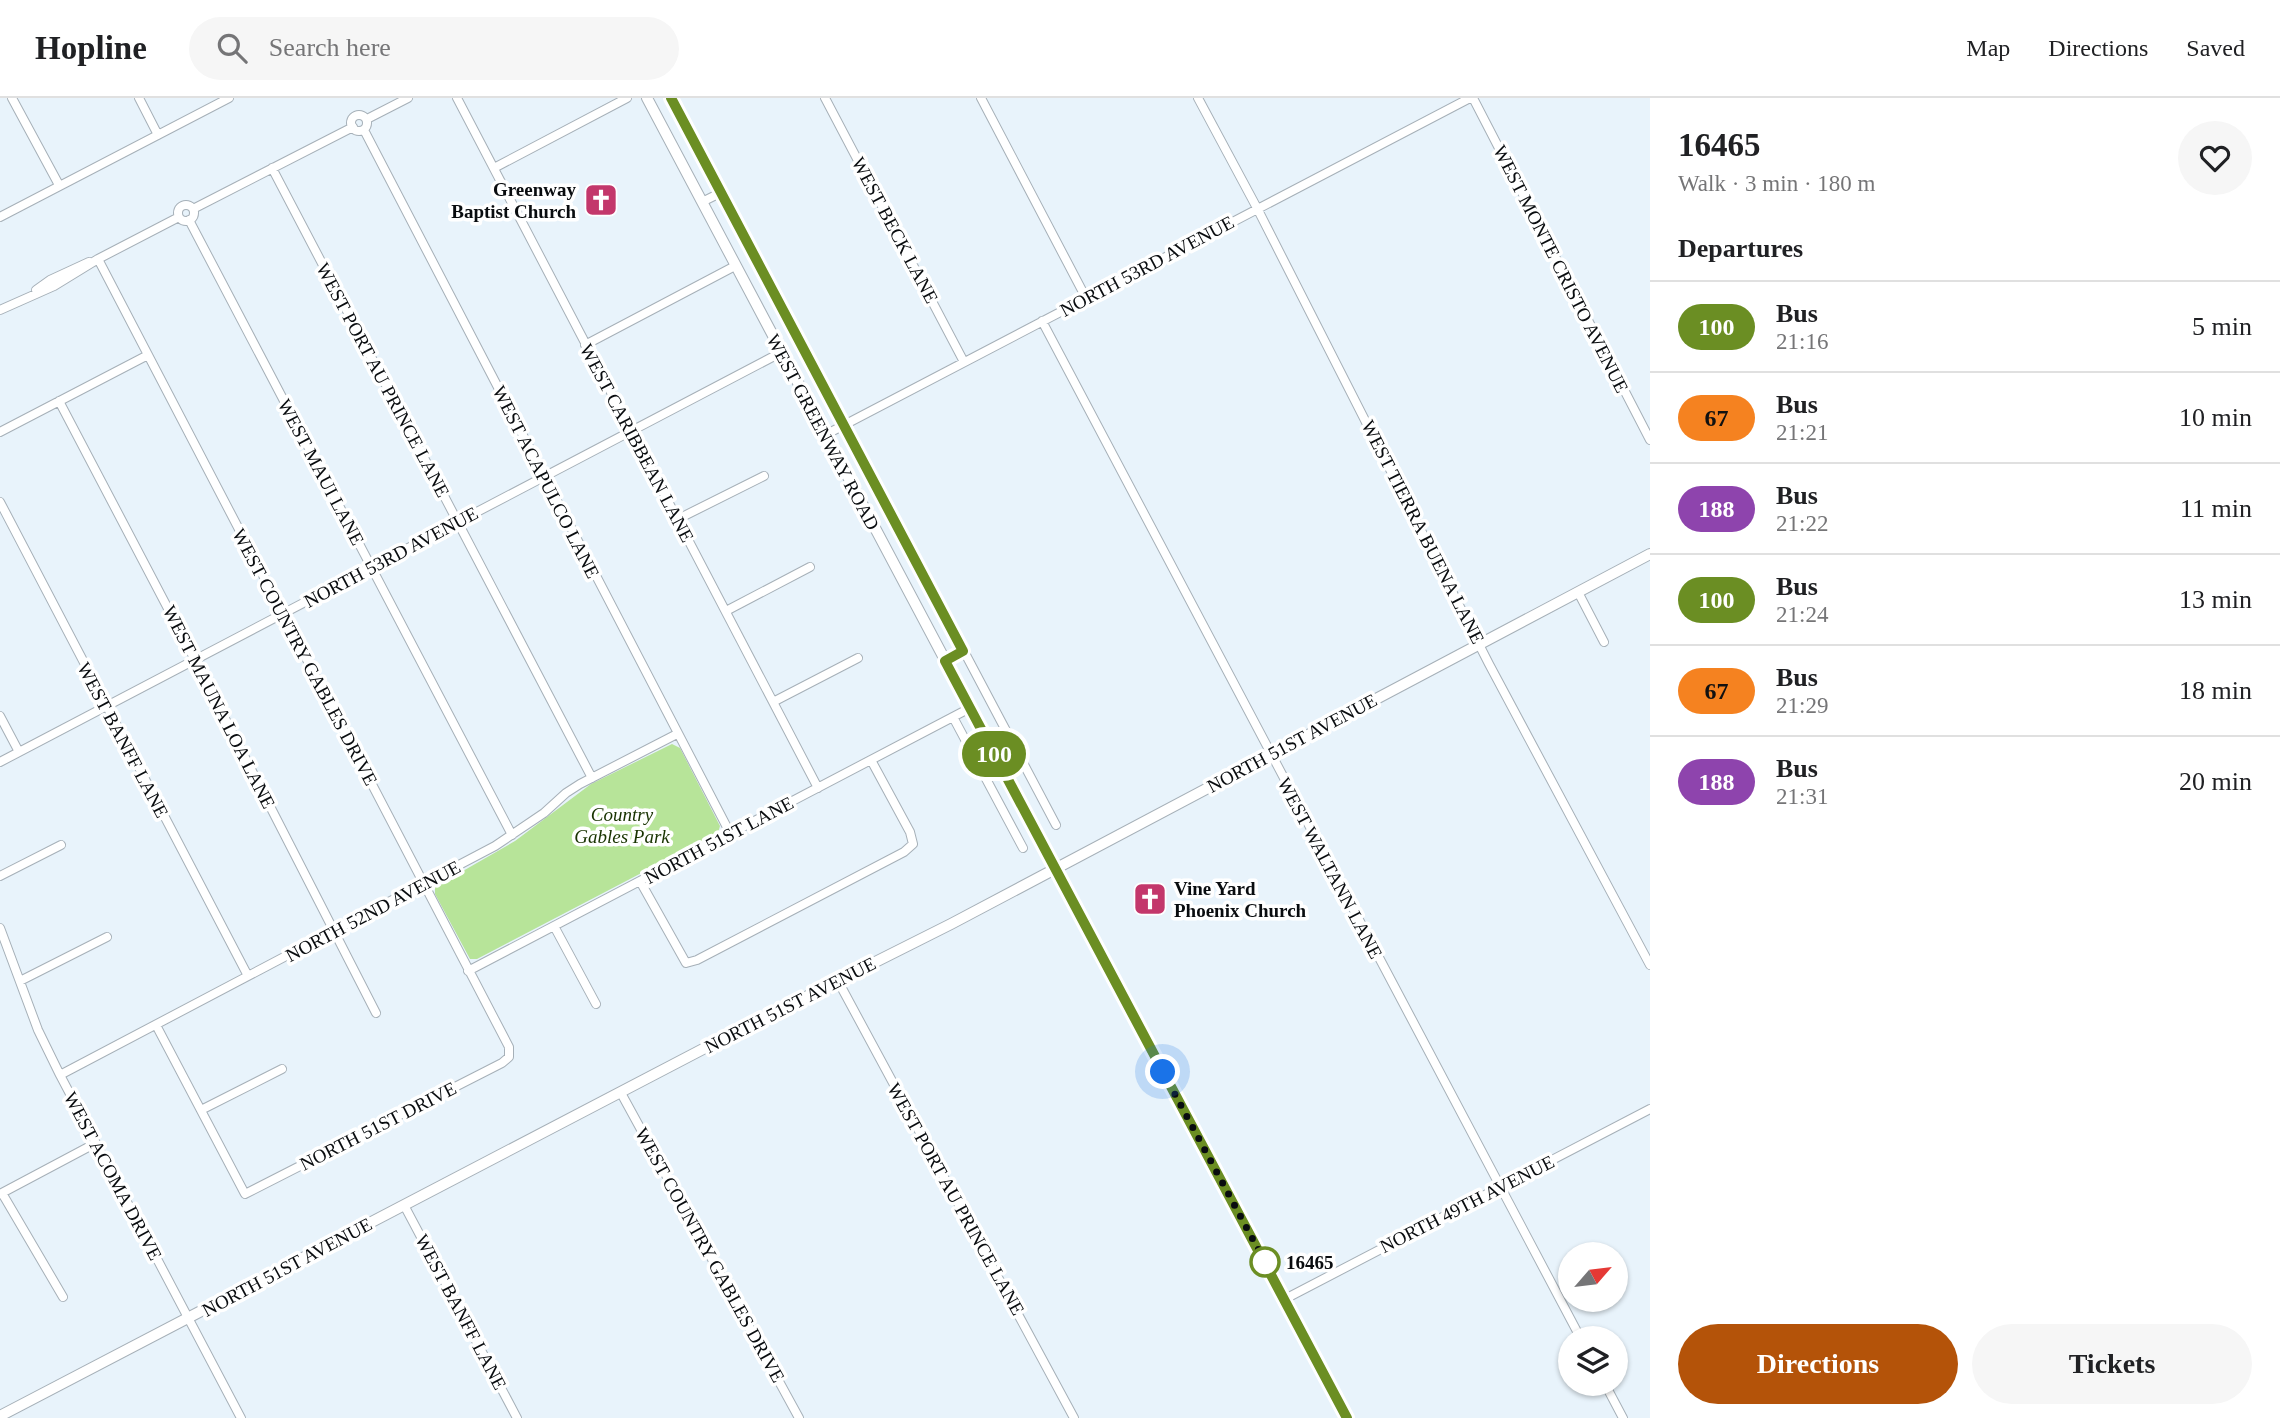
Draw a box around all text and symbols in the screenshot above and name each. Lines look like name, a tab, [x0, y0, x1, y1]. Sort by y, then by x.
search box	[189, 17, 679, 80]
icon: search	[213, 29, 251, 67]
text: Hopline	[35, 30, 147, 66]
text: Search here	[269, 33, 391, 62]
text: Map	[1966, 35, 2010, 61]
text: Directions	[2048, 35, 2148, 61]
text: Saved	[2186, 35, 2245, 61]
button: heart	[2178, 121, 2252, 195]
text: 16465	[1678, 127, 1761, 163]
street label: WEST MONTE CRISTO AVENUE	[1489, 142, 1633, 396]
street label: WEST BECK LANE	[848, 153, 942, 307]
text: Walk · 3 min · 180 m	[1678, 171, 1875, 196]
place label: Greenway Baptist Church	[451, 179, 576, 222]
church icon: Greenway Baptist Church	[582, 181, 620, 219]
street label: NORTH 53RD AVENUE	[1057, 211, 1237, 321]
text: Departures	[1678, 234, 1803, 263]
street label: WEST PORT AU PRINCE LANE	[312, 259, 454, 501]
text: Bus	[1776, 299, 1818, 328]
text: 5 min	[2192, 312, 2252, 341]
text: 100	[1699, 314, 1735, 340]
text: 21:16	[1776, 329, 1828, 354]
street label: WEST GREENWAY ROAD	[762, 330, 884, 534]
street label: WEST CARIBBEAN LANE	[576, 340, 698, 546]
street label: WEST ACAPULCO LANE	[488, 382, 604, 582]
text: Bus	[1776, 390, 1818, 419]
street label: WEST MAUI LANE	[274, 395, 368, 549]
text: 10 min	[2179, 403, 2252, 432]
text: 67	[1705, 405, 1729, 431]
street label: WEST TIERRA BUENA LANE	[1357, 417, 1489, 647]
text: 21:21	[1776, 420, 1828, 445]
text: Bus	[1776, 481, 1818, 510]
text: 11 min	[2180, 494, 2252, 523]
text: 188	[1699, 496, 1735, 522]
street label: NORTH 53RD AVENUE	[301, 502, 481, 612]
text: 21:22	[1776, 511, 1828, 536]
street label: WEST COUNTRY GABLES DRIVE	[228, 525, 382, 789]
text: Bus	[1776, 572, 1818, 601]
text: 13 min	[2179, 585, 2252, 614]
text: 100	[1699, 587, 1735, 613]
street label: WEST MAUNA LOA LANE	[159, 602, 279, 812]
text: 21:24	[1776, 602, 1828, 627]
street label: WEST BANFF LANE	[73, 659, 173, 821]
text: Bus	[1776, 663, 1818, 692]
text: 18 min	[2179, 676, 2252, 705]
text: 67	[1705, 678, 1729, 704]
street label: NORTH 51ST AVENUE	[1204, 689, 1380, 797]
text: 21:29	[1776, 693, 1828, 718]
line badge: 100	[954, 731, 1034, 777]
text: 100	[976, 741, 1012, 767]
text: Bus	[1776, 754, 1818, 783]
text: 20 min	[2179, 767, 2252, 796]
text: 188	[1699, 769, 1735, 795]
street label: WEST WALTANN LANE	[1273, 774, 1387, 962]
text: 21:31	[1776, 784, 1828, 809]
street label: NORTH 51ST LANE	[641, 792, 797, 888]
park label: Country Gables Park	[574, 804, 670, 847]
street label: NORTH 52ND AVENUE	[282, 856, 464, 966]
place label: Vine Yard Phoenix Church	[1174, 878, 1307, 921]
church icon: Vine Yard Phoenix Church	[1131, 880, 1169, 918]
street label: NORTH 51ST AVENUE	[701, 953, 879, 1057]
your location	[1145, 1054, 1180, 1089]
street label: NORTH 51ST DRIVE	[296, 1077, 460, 1175]
street label: WEST PORT AU PRINCE LANE	[883, 1079, 1029, 1319]
street label: WEST ACOMA DRIVE	[60, 1088, 166, 1264]
street label: WEST COUNTRY GABLES DRIVE	[631, 1124, 789, 1386]
street label: NORTH 49TH AVENUE	[1376, 1151, 1558, 1257]
street label: NORTH 51ST AVENUE	[199, 1213, 375, 1321]
street label: WEST BANFF LANE	[411, 1231, 511, 1393]
north arrow	[1558, 1242, 1628, 1312]
map controls	[1558, 1242, 1628, 1396]
marker: 16465	[1250, 1247, 1280, 1277]
place label: 16465	[1286, 1252, 1334, 1273]
button: Directions	[1678, 1324, 1958, 1404]
button: Tickets	[1972, 1324, 2252, 1404]
button: layers	[1558, 1326, 1628, 1396]

